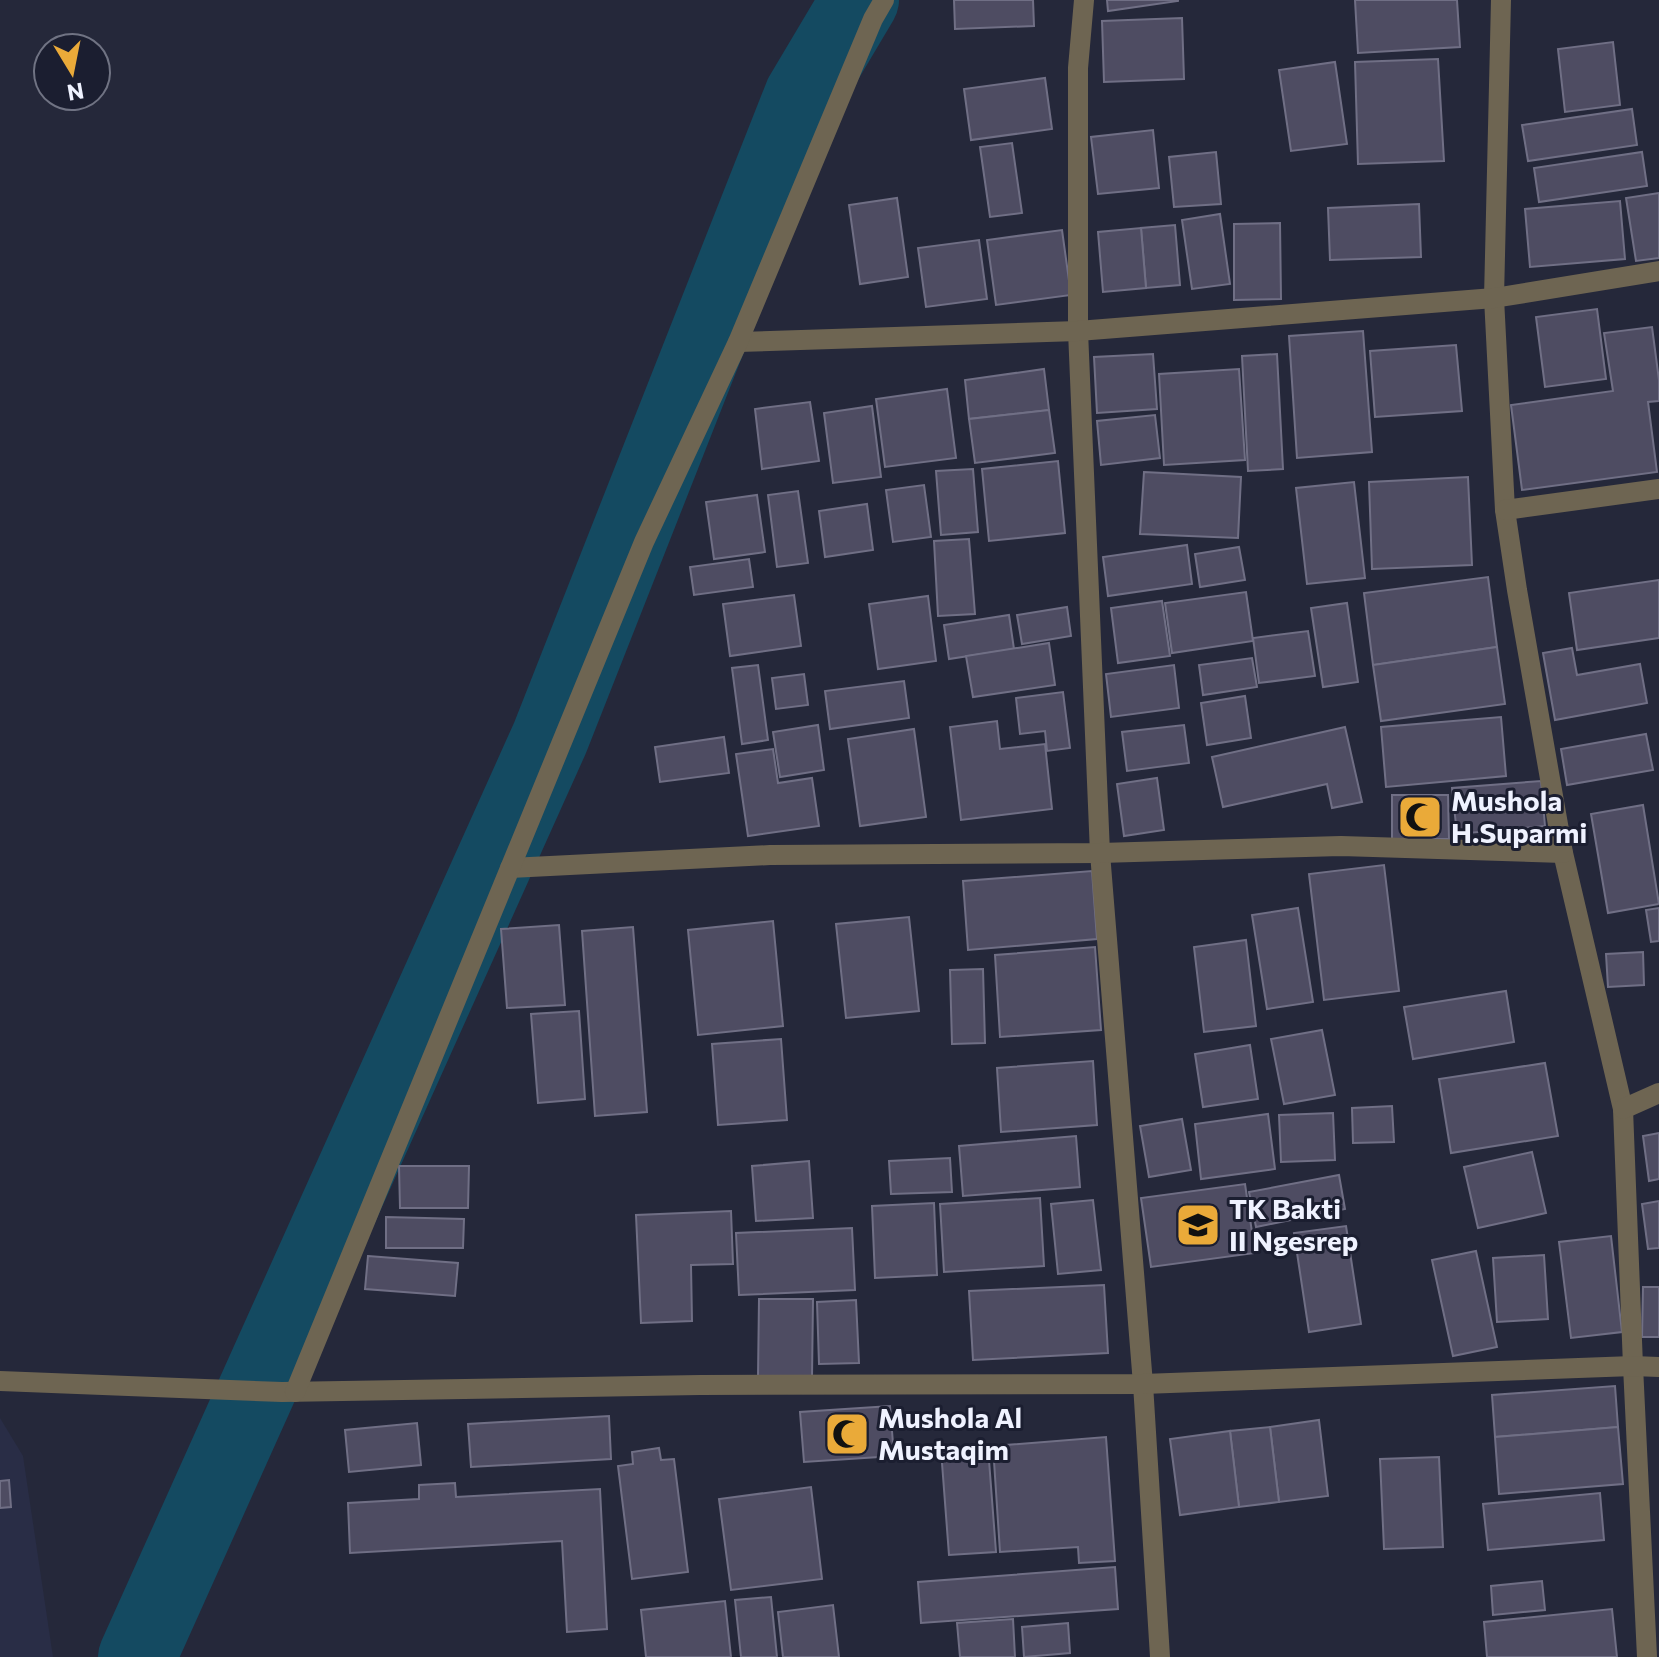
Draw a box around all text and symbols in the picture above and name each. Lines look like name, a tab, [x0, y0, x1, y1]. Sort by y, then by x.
north arrow	[32, 32, 112, 112]
text: N	[65, 77, 86, 107]
place label: Mushola H.Suparmi	[1451, 783, 1587, 849]
mosque icon: Mushola H.Suparmi	[1396, 793, 1444, 841]
place label: TK Bakti II Ngesrep	[1229, 1191, 1358, 1257]
school or university icon: TK Bakti II Ngesrep	[1174, 1201, 1222, 1249]
place label: Mushola Al Mustaqim	[878, 1400, 1022, 1466]
mosque icon: Mushola Al Mustaqim	[823, 1410, 871, 1458]

